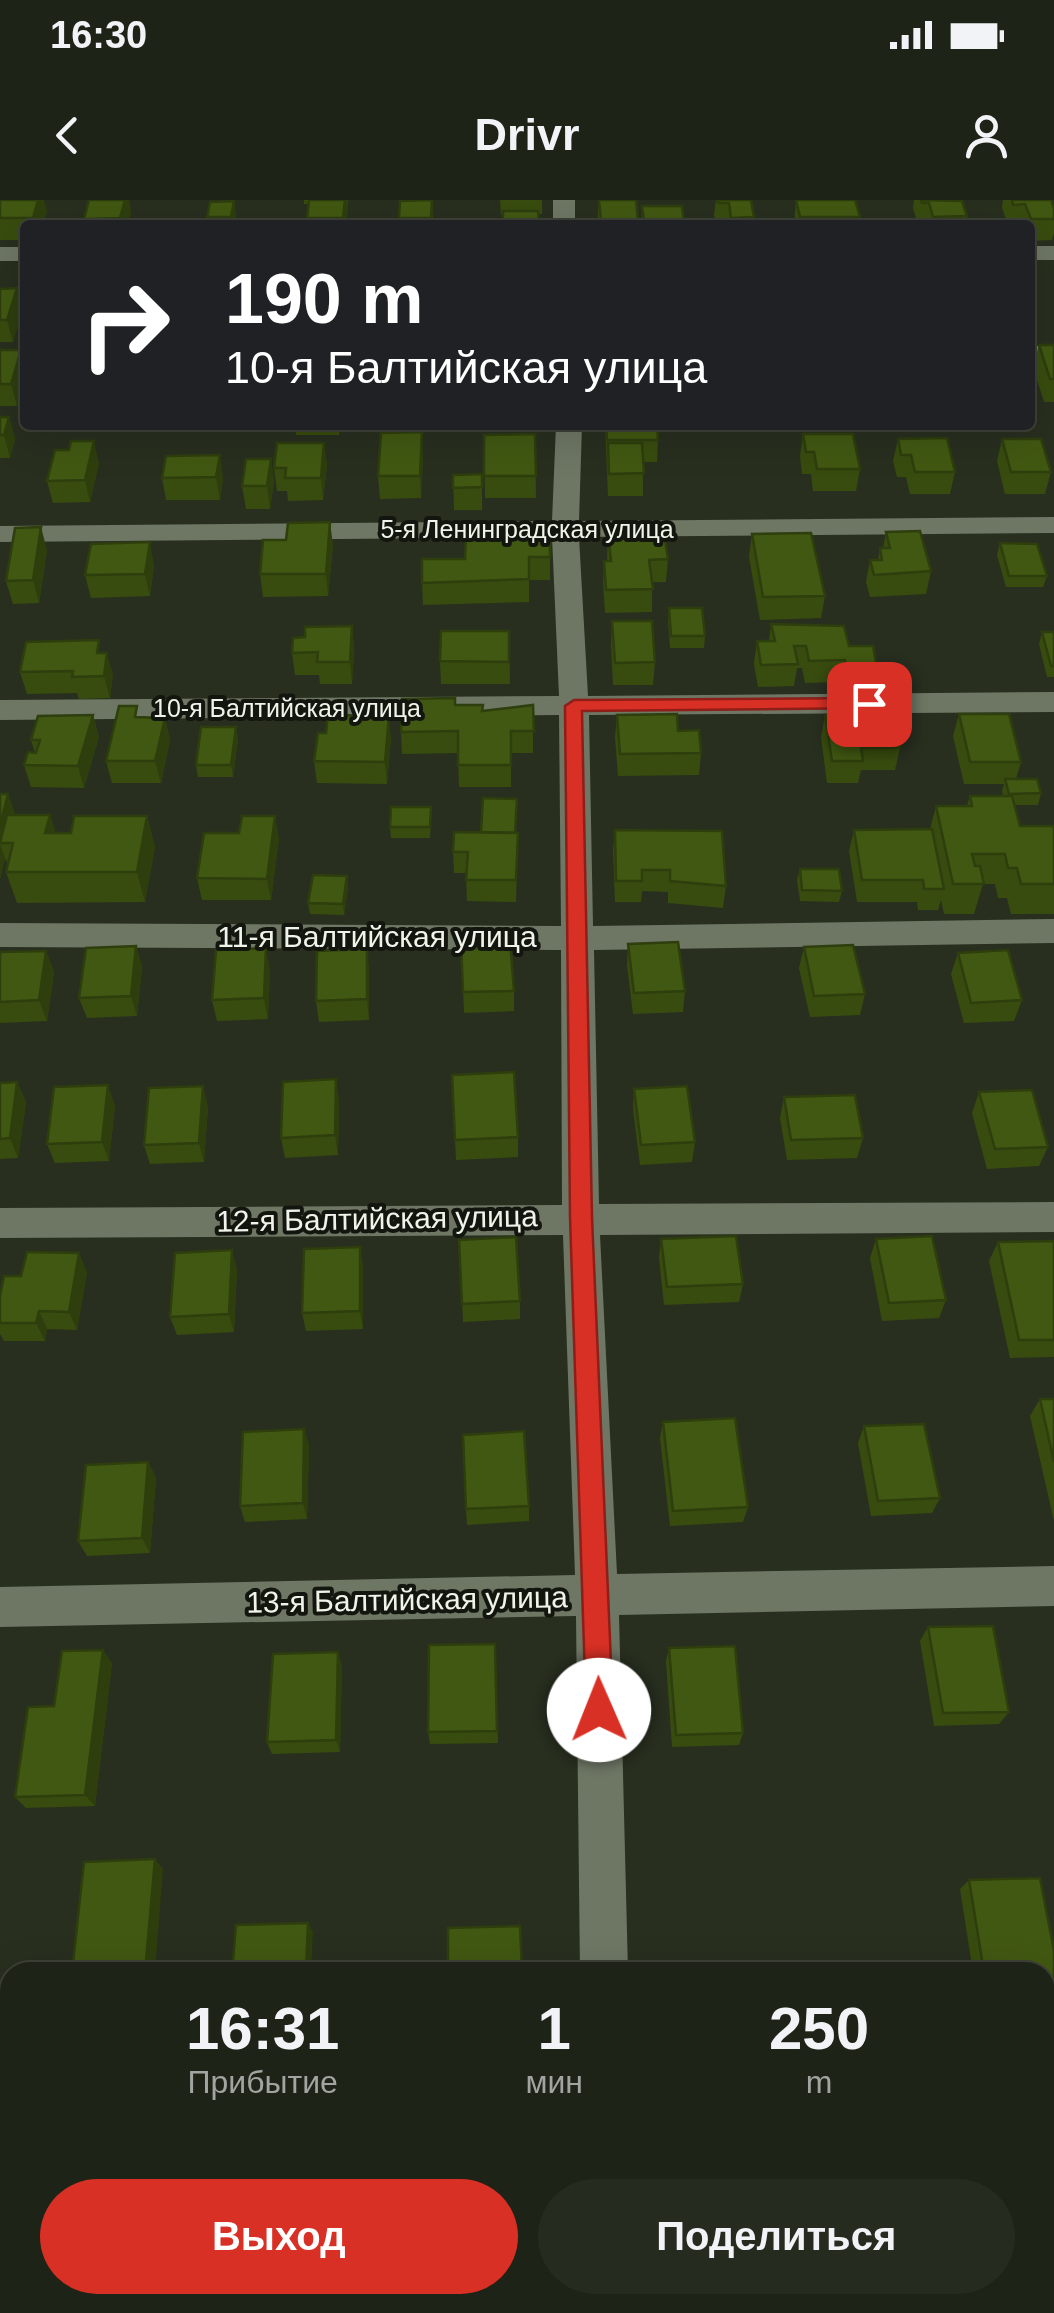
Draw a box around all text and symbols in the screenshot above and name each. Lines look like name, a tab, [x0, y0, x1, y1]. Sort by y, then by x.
text: 16:30	[50, 14, 147, 56]
icon: back	[40, 108, 95, 163]
icon: person	[959, 108, 1014, 163]
text: Drivr	[474, 109, 580, 160]
icon: right	[60, 260, 190, 390]
text: 190 m	[225, 260, 423, 338]
text: 10-я Балтийская улица	[225, 342, 707, 393]
street label: 5-я Ленинградская улица	[380, 515, 674, 543]
pin	[827, 662, 912, 747]
icon: arrive	[842, 677, 897, 732]
street label: 10-я Балтийская улица	[153, 694, 421, 722]
street label: 11-я Балтийская улица	[217, 920, 537, 953]
street label: 12-я Балтийская улица	[216, 1199, 538, 1238]
street label: 13-я Балтийская улица	[246, 1580, 568, 1619]
position arrow	[547, 1658, 651, 1762]
text: 16:31	[186, 1995, 339, 2062]
text: 1	[537, 1995, 571, 2062]
text: 250	[769, 1995, 869, 2062]
text: Прибытие	[188, 2064, 338, 2100]
text: мин	[525, 2064, 583, 2100]
text: m	[806, 2064, 832, 2100]
button: Выход	[40, 2179, 518, 2294]
button: Поделиться	[538, 2179, 1015, 2294]

